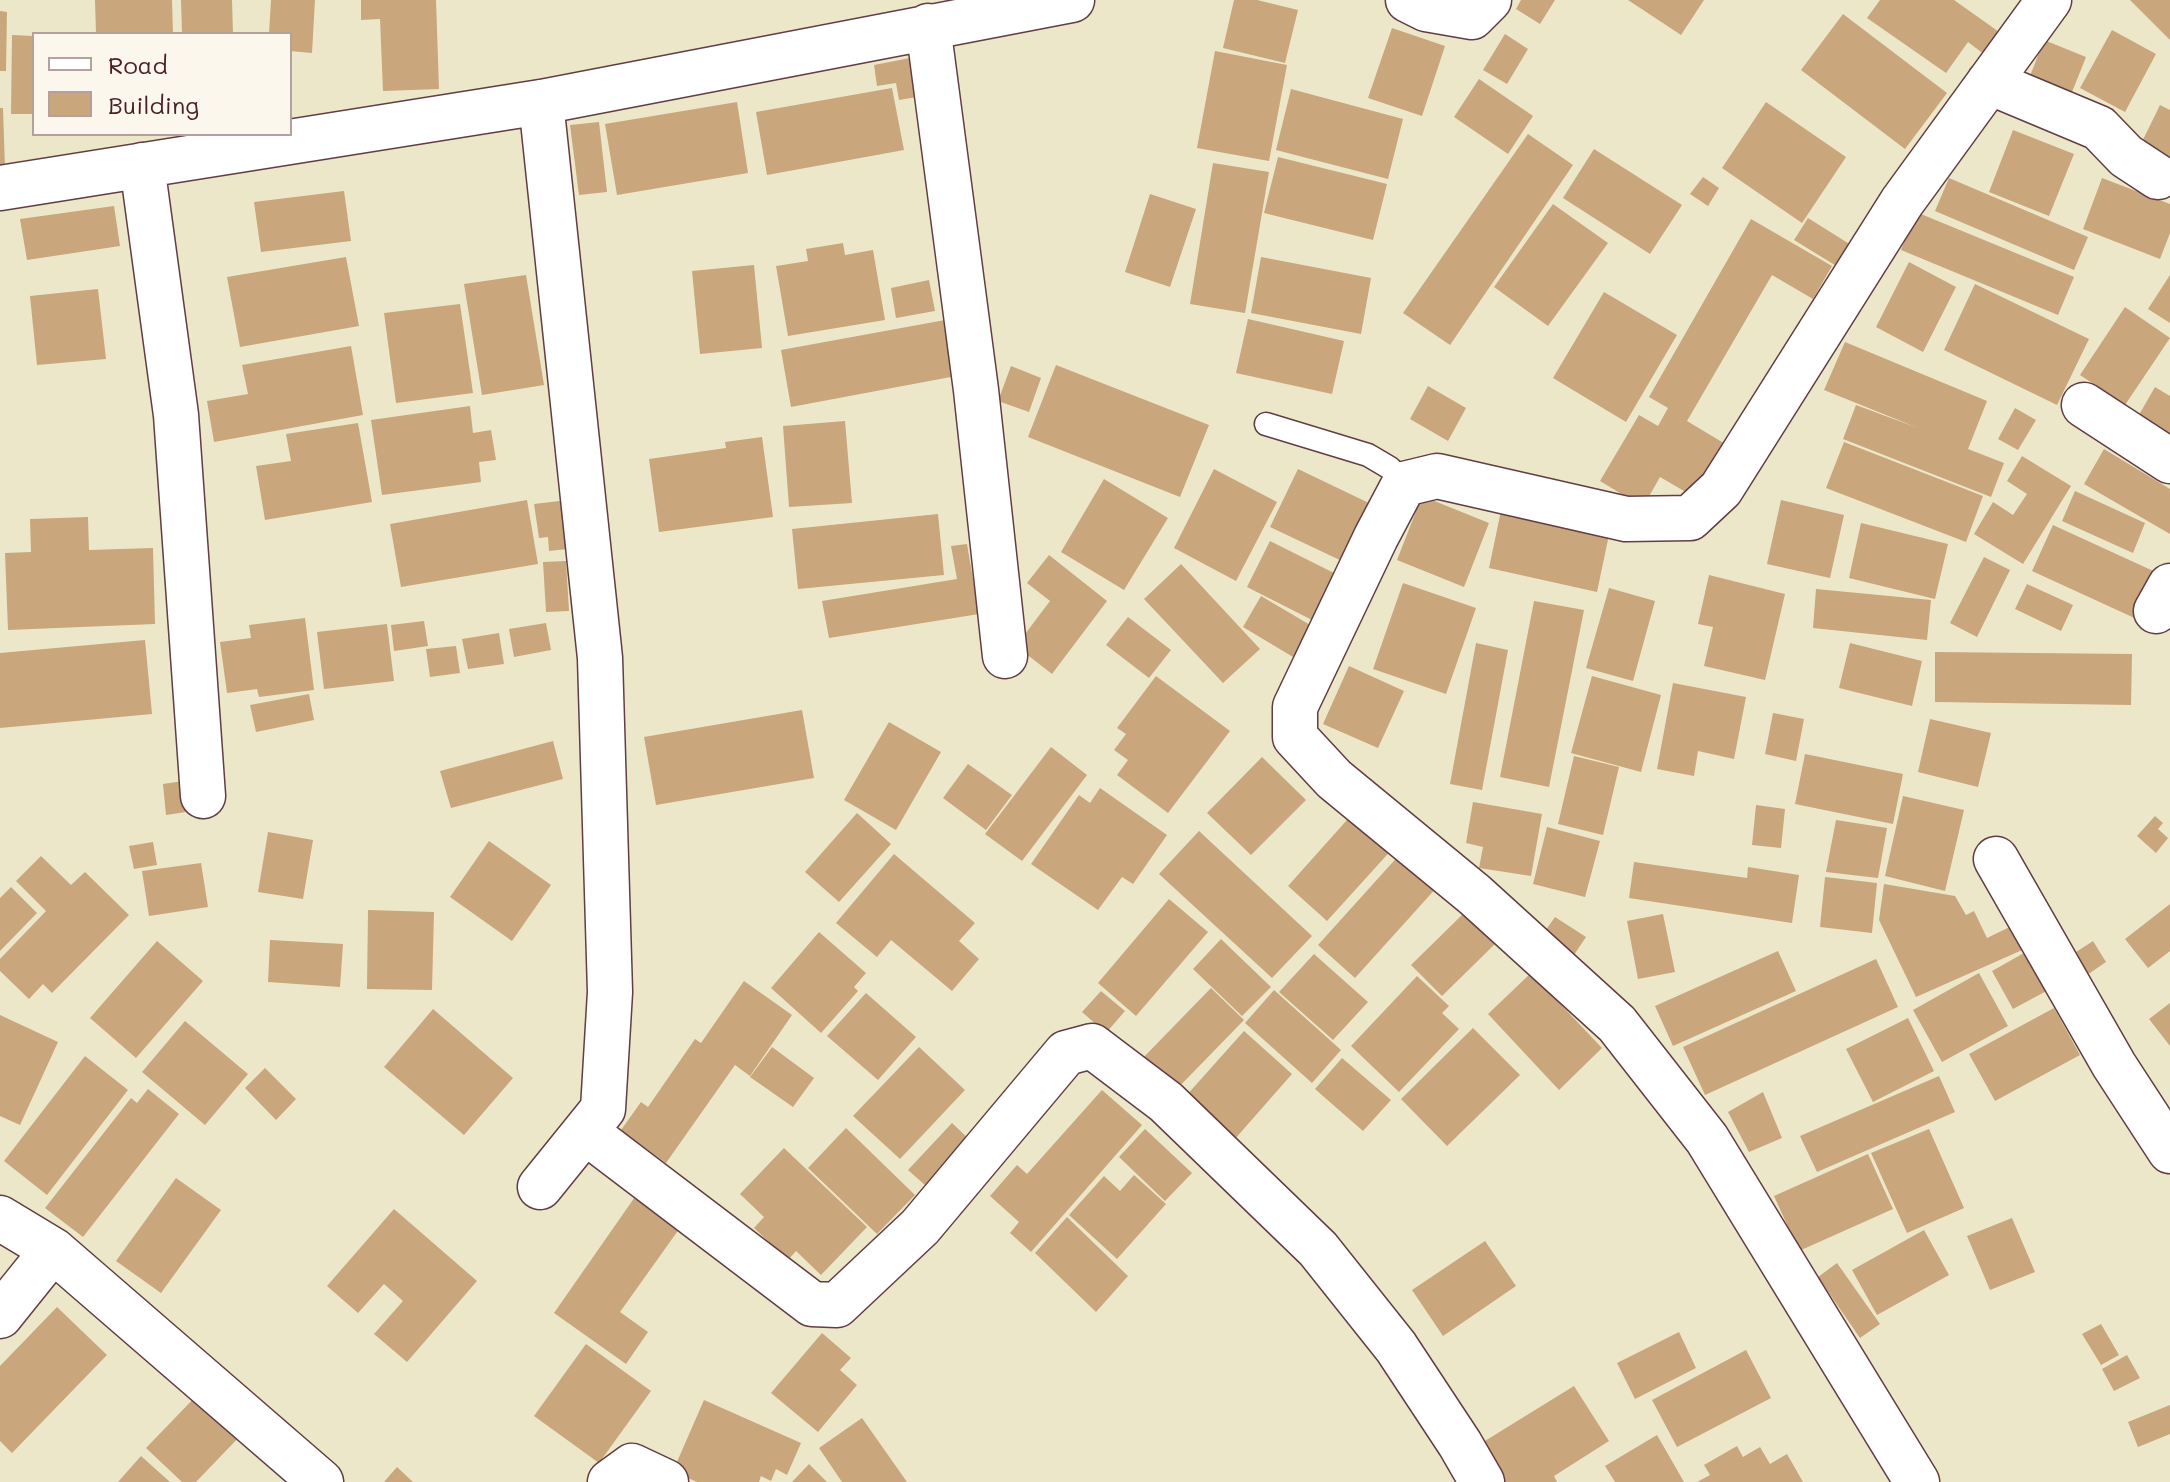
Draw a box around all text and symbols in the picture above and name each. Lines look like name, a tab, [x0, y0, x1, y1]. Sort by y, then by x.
legend	[32, 32, 292, 136]
text: Road	[108, 49, 168, 80]
text: Building	[108, 89, 199, 120]

